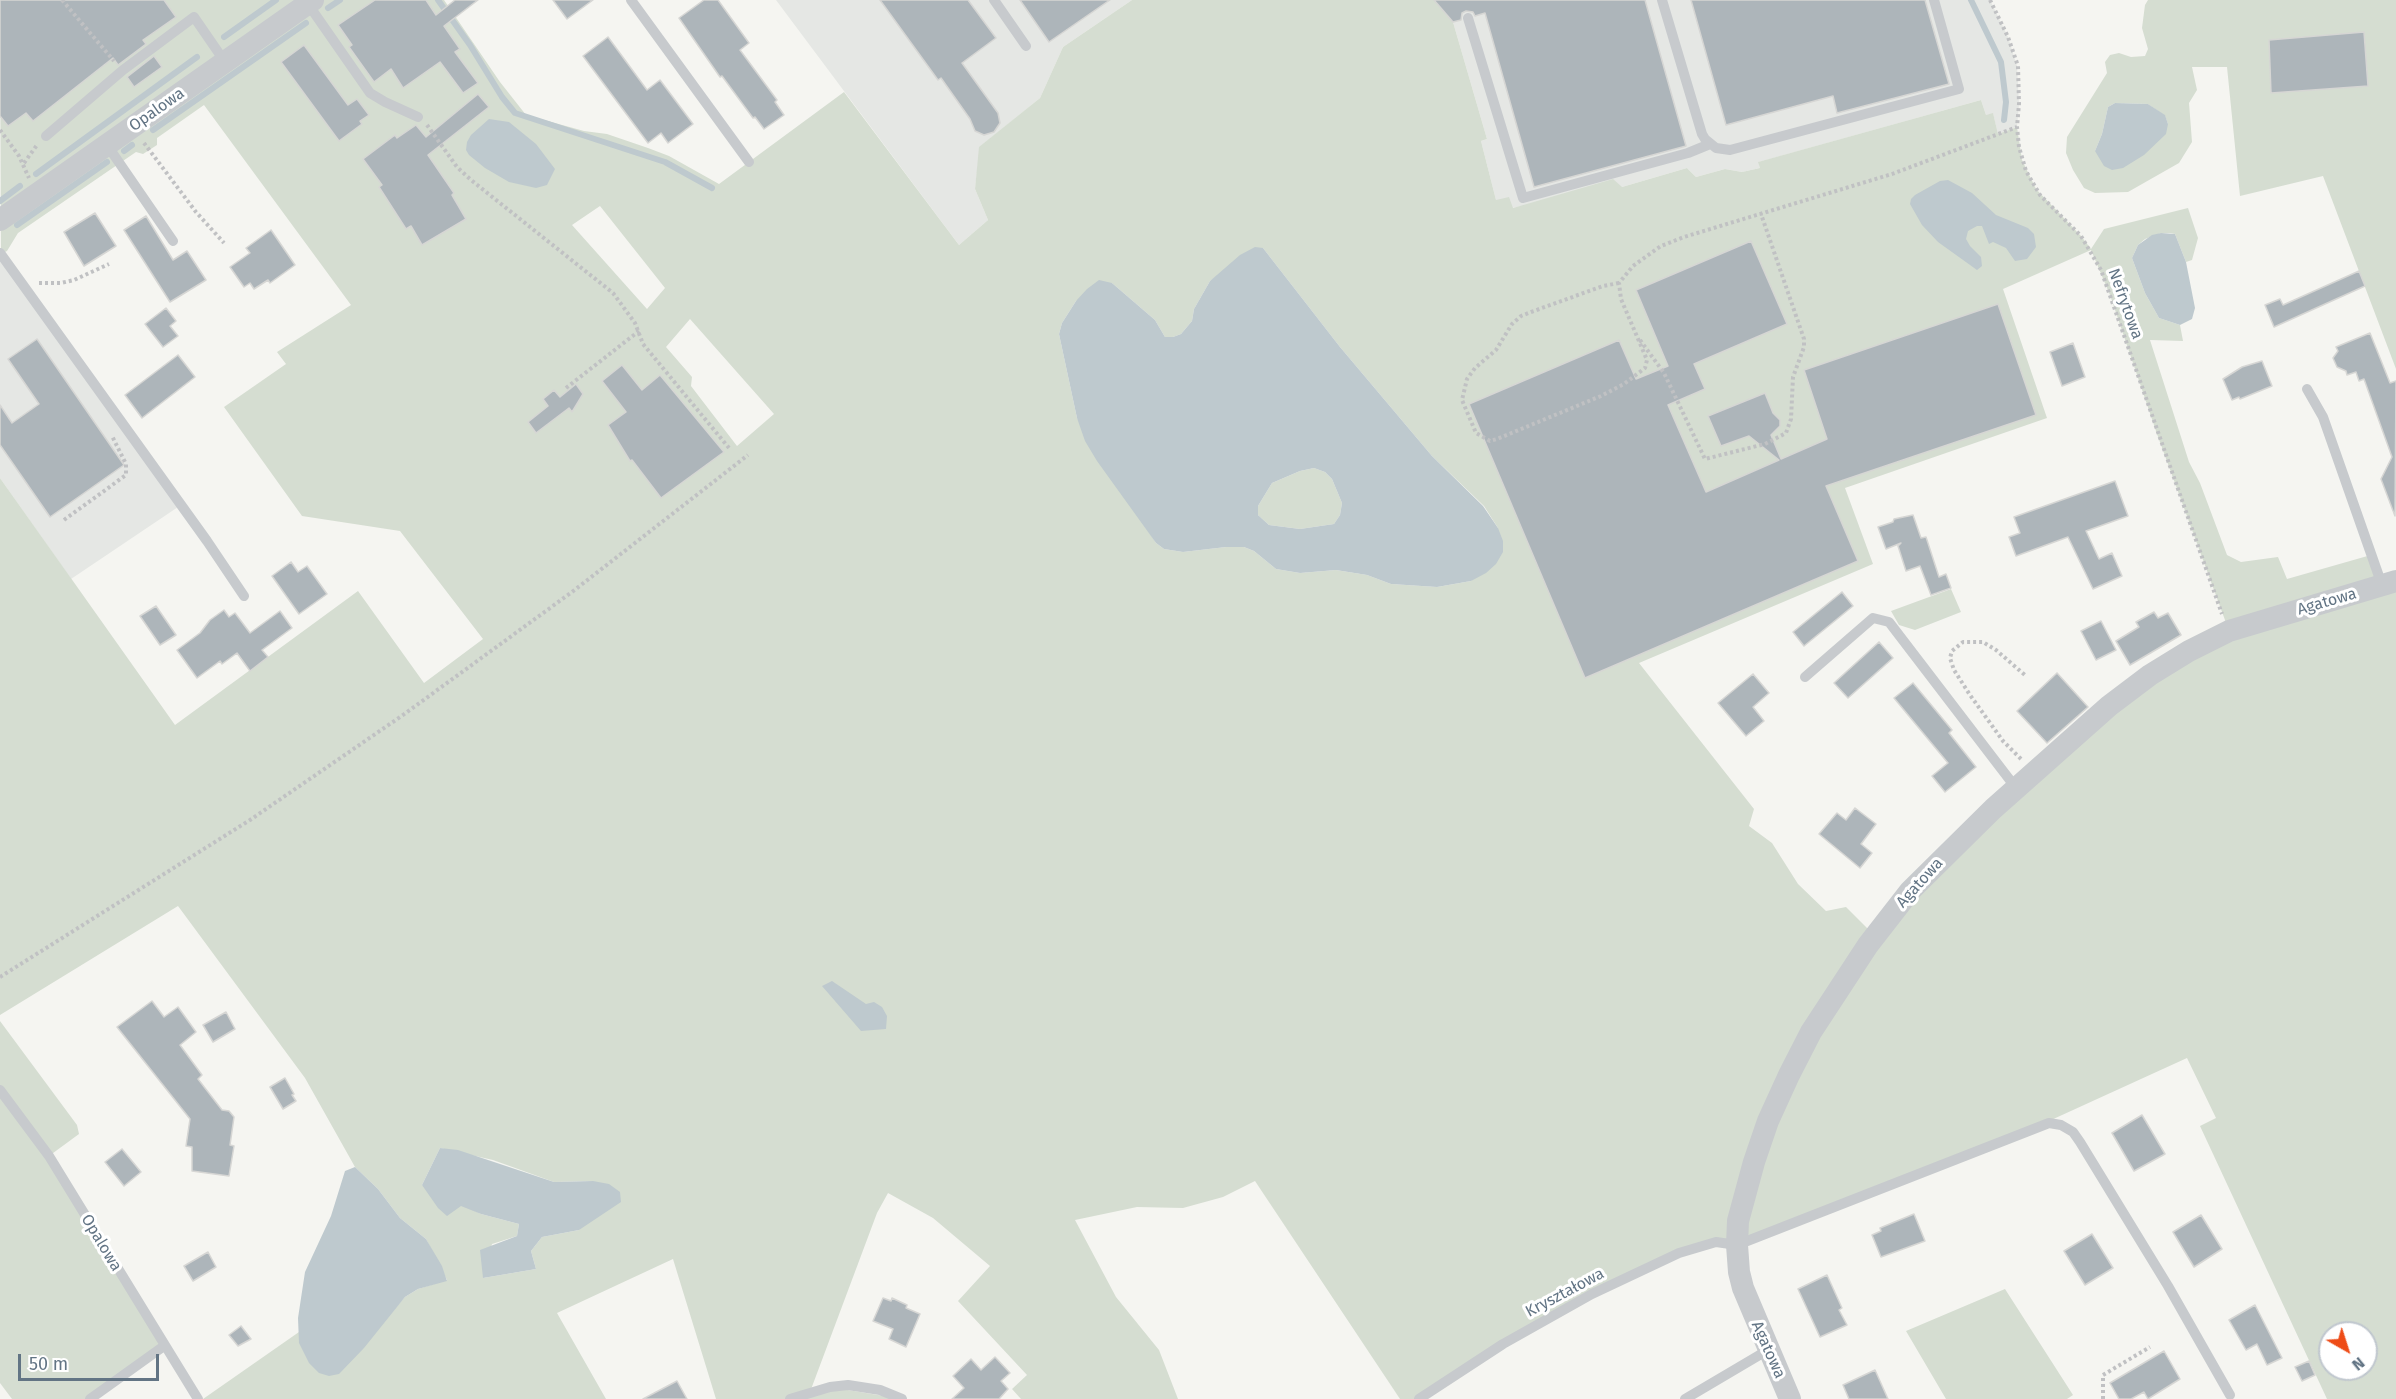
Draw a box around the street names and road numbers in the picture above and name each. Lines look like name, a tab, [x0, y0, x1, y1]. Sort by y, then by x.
street label: Opalowa	[126, 84, 188, 136]
street label: Nefrytowa	[2103, 266, 2147, 342]
street label: Agatowa	[2295, 584, 2359, 620]
street label: Agatowa	[1893, 854, 1947, 912]
street label: Opalowa	[77, 1211, 125, 1275]
street label: Kryształowa	[1522, 1264, 1608, 1322]
street label: Agatowa	[1747, 1318, 1789, 1382]

